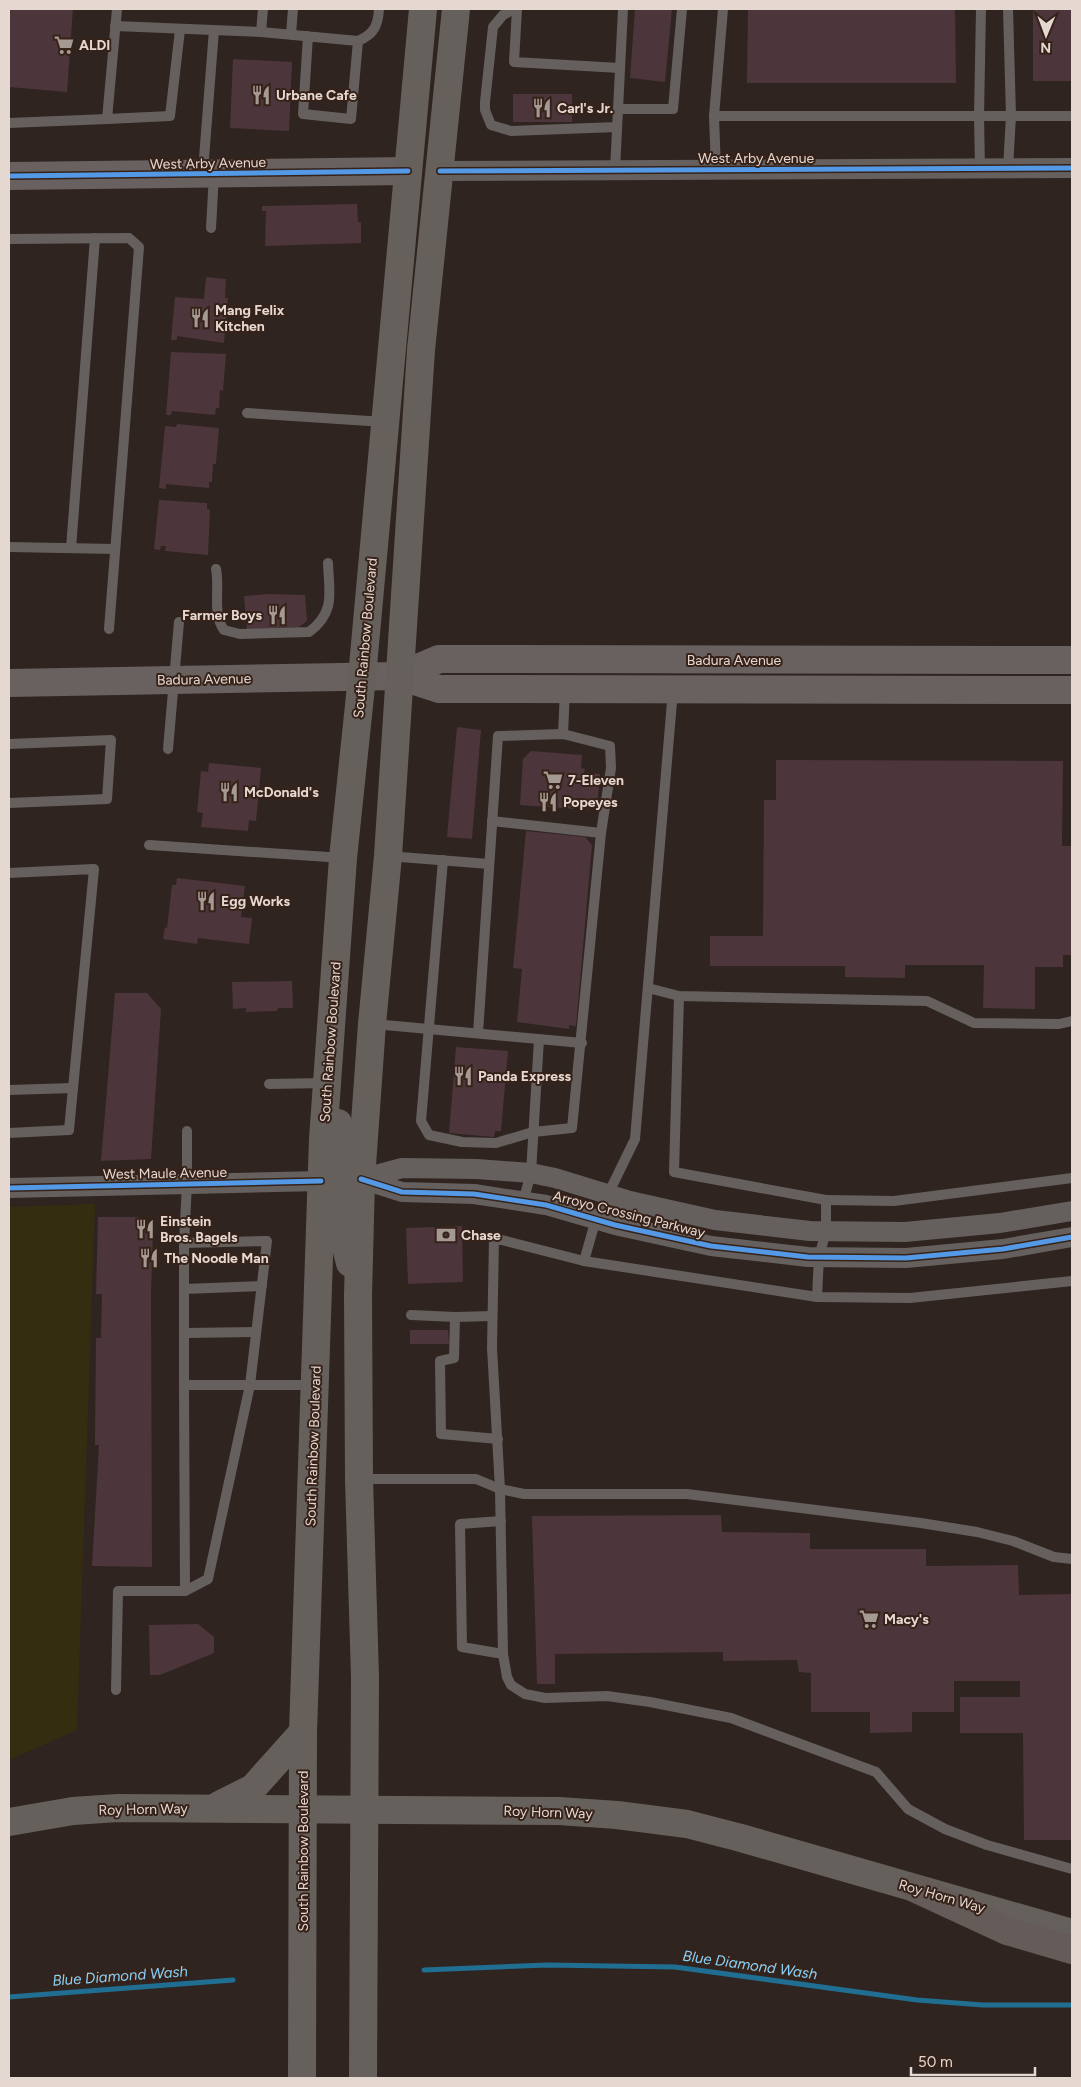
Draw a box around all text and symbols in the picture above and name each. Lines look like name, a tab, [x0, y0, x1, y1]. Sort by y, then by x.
north arrow	[1021, 10, 1071, 60]
supermarket icon: ALDI	[53, 34, 75, 56]
place label: ALDI	[79, 37, 110, 54]
text: N	[1040, 39, 1051, 56]
restaurant icon: Urbane Cafe	[250, 84, 272, 106]
place label: Urbane Cafe	[276, 87, 357, 104]
restaurant icon: Carl's Jr.	[531, 97, 553, 119]
place label: Carl's Jr.	[557, 100, 613, 117]
street label: West Arby Avenue	[698, 150, 814, 167]
street label: West Arby Avenue	[150, 154, 267, 173]
place label: Mang Felix Kitchen	[215, 302, 285, 335]
restaurant icon: Mang Felix Kitchen	[189, 307, 211, 329]
street label: South Rainbow Boulevard	[350, 557, 381, 719]
restaurant icon: Farmer Boys	[266, 604, 288, 626]
place label: Farmer Boys	[182, 607, 262, 624]
street label: Badura Avenue	[687, 652, 782, 669]
street label: Badura Avenue	[157, 670, 252, 689]
supermarket icon: 7-Eleven	[542, 769, 564, 791]
place label: 7-Eleven	[568, 772, 624, 789]
restaurant icon: McDonald's	[218, 781, 240, 803]
place label: McDonald's	[244, 784, 319, 801]
restaurant icon: Popeyes	[537, 791, 559, 813]
place label: Popeyes	[563, 794, 618, 811]
restaurant icon: Egg Works	[195, 890, 217, 912]
place label: Egg Works	[221, 893, 291, 910]
street label: South Rainbow Boulevard	[316, 961, 345, 1123]
restaurant icon: Panda Express	[452, 1065, 474, 1087]
place label: Panda Express	[478, 1068, 572, 1085]
street label: West Maule Avenue	[103, 1164, 228, 1183]
street label: Arroyo Crossing Parkway	[551, 1187, 707, 1242]
place label: Einstein Bros. Bagels	[160, 1213, 238, 1246]
restaurant icon: Einstein Bros. Bagels	[134, 1218, 156, 1240]
bank icon: Chase	[435, 1224, 457, 1246]
place label: Chase	[461, 1227, 501, 1244]
restaurant icon: The Noodle Man	[138, 1247, 160, 1269]
place label: The Noodle Man	[164, 1250, 269, 1267]
street label: South Rainbow Boulevard	[302, 1365, 325, 1527]
supermarket icon: Macy's	[858, 1608, 880, 1630]
place label: Macy's	[884, 1611, 929, 1628]
street label: South Rainbow Boulevard	[295, 1771, 312, 1931]
street label: Roy Horn Way	[98, 1800, 188, 1819]
street label: Roy Horn Way	[503, 1802, 594, 1823]
street label: Roy Horn Way	[897, 1876, 988, 1917]
water label: Blue Diamond Wash	[682, 1947, 818, 1983]
water label: Blue Diamond Wash	[52, 1962, 188, 1990]
scale bar	[911, 2044, 1035, 2076]
text: 50 m	[918, 2053, 953, 2071]

